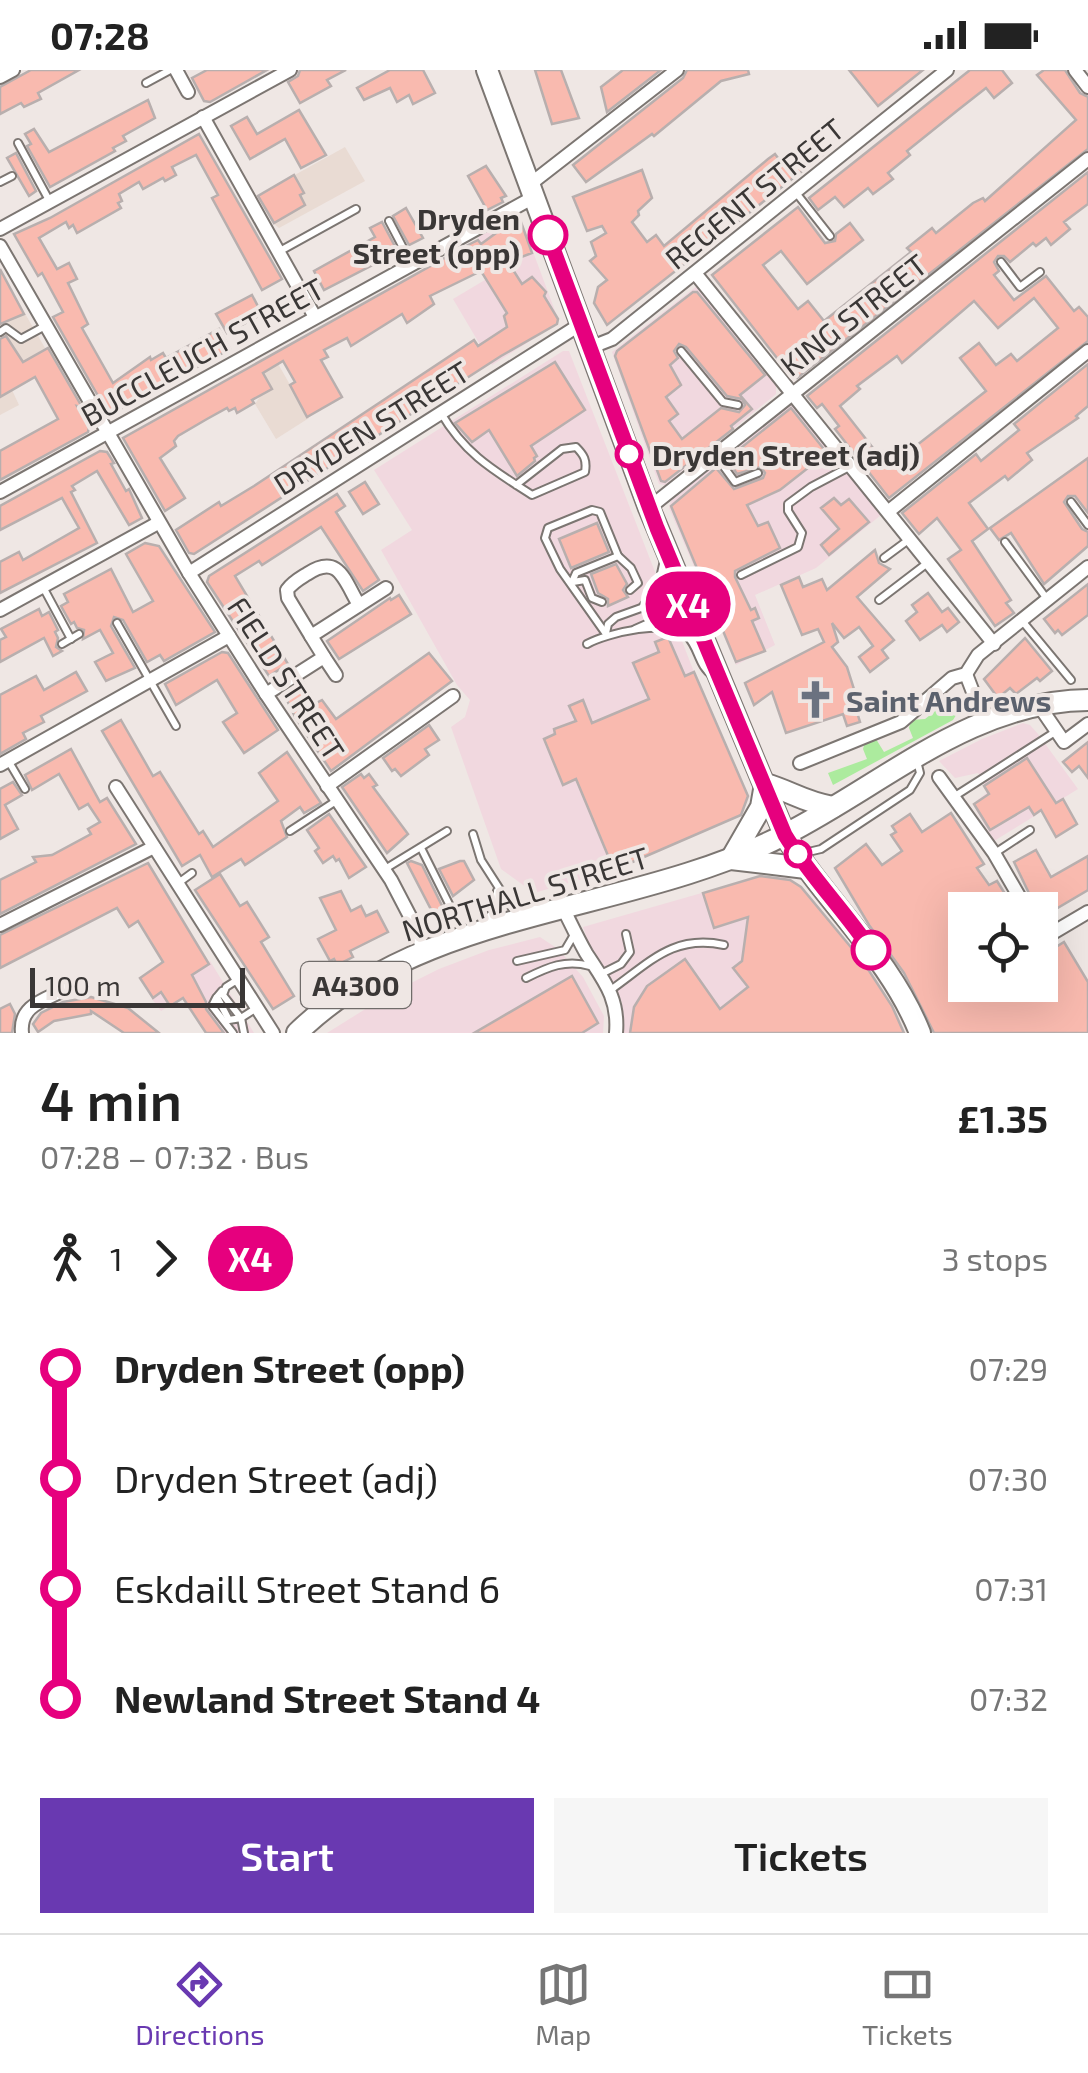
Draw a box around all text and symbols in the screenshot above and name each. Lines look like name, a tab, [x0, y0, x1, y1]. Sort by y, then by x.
text: 07:28	[50, 12, 150, 58]
street label: REGENT STREET	[657, 110, 851, 276]
place label: Dryden Street (opp)	[352, 200, 520, 270]
marker: Dryden Street (opp)	[529, 216, 567, 254]
street label: KING STREET	[773, 246, 933, 382]
street label: BUCCLEUCH STREET	[74, 269, 330, 433]
street label: DRYDEN STREET	[267, 352, 475, 502]
place label: Dryden Street (adj)	[652, 436, 920, 473]
marker: Dryden Street (adj)	[616, 441, 642, 467]
line badge: X4	[643, 572, 733, 636]
text: X4	[666, 583, 710, 625]
street label: FIELD STREET	[221, 590, 353, 766]
church icon: Saint Andrews	[795, 679, 837, 721]
place label: Saint Andrews	[846, 682, 1051, 718]
street label: NORTHALL STREET	[397, 838, 653, 948]
unlabelled marker	[785, 841, 811, 867]
map controls	[948, 892, 1058, 1002]
button: locate	[948, 892, 1058, 1002]
unlabelled marker	[852, 931, 890, 969]
road number: A4300	[301, 962, 411, 1008]
scale bar	[30, 963, 245, 1008]
text: 100 m	[45, 968, 121, 1002]
text: 4 min	[40, 1066, 182, 1132]
text: £1.35	[958, 1095, 1048, 1141]
text: 07:28 – 07:32 · Bus	[40, 1137, 309, 1175]
icon: walk	[40, 1231, 95, 1286]
icon: forward	[138, 1231, 193, 1286]
text: X4	[228, 1237, 273, 1279]
text: 1	[110, 1239, 123, 1277]
text: 3 stops	[942, 1239, 1048, 1277]
text: Dryden Street (opp)	[114, 1345, 465, 1391]
text: 07:29	[968, 1349, 1048, 1387]
text: Dryden Street (adj)	[114, 1455, 438, 1501]
text: 07:30	[968, 1459, 1048, 1497]
text: Eskdaill Street Stand 6	[114, 1565, 500, 1611]
text: 07:31	[974, 1569, 1048, 1607]
text: Newland Street Stand 4	[114, 1675, 541, 1721]
text: 07:32	[969, 1679, 1048, 1717]
button: Start	[40, 1798, 534, 1913]
button: Tickets	[554, 1798, 1048, 1913]
tab: Directions	[135, 1957, 264, 2051]
tab: Map	[535, 1957, 591, 2051]
tab: Tickets	[862, 1957, 953, 2051]

